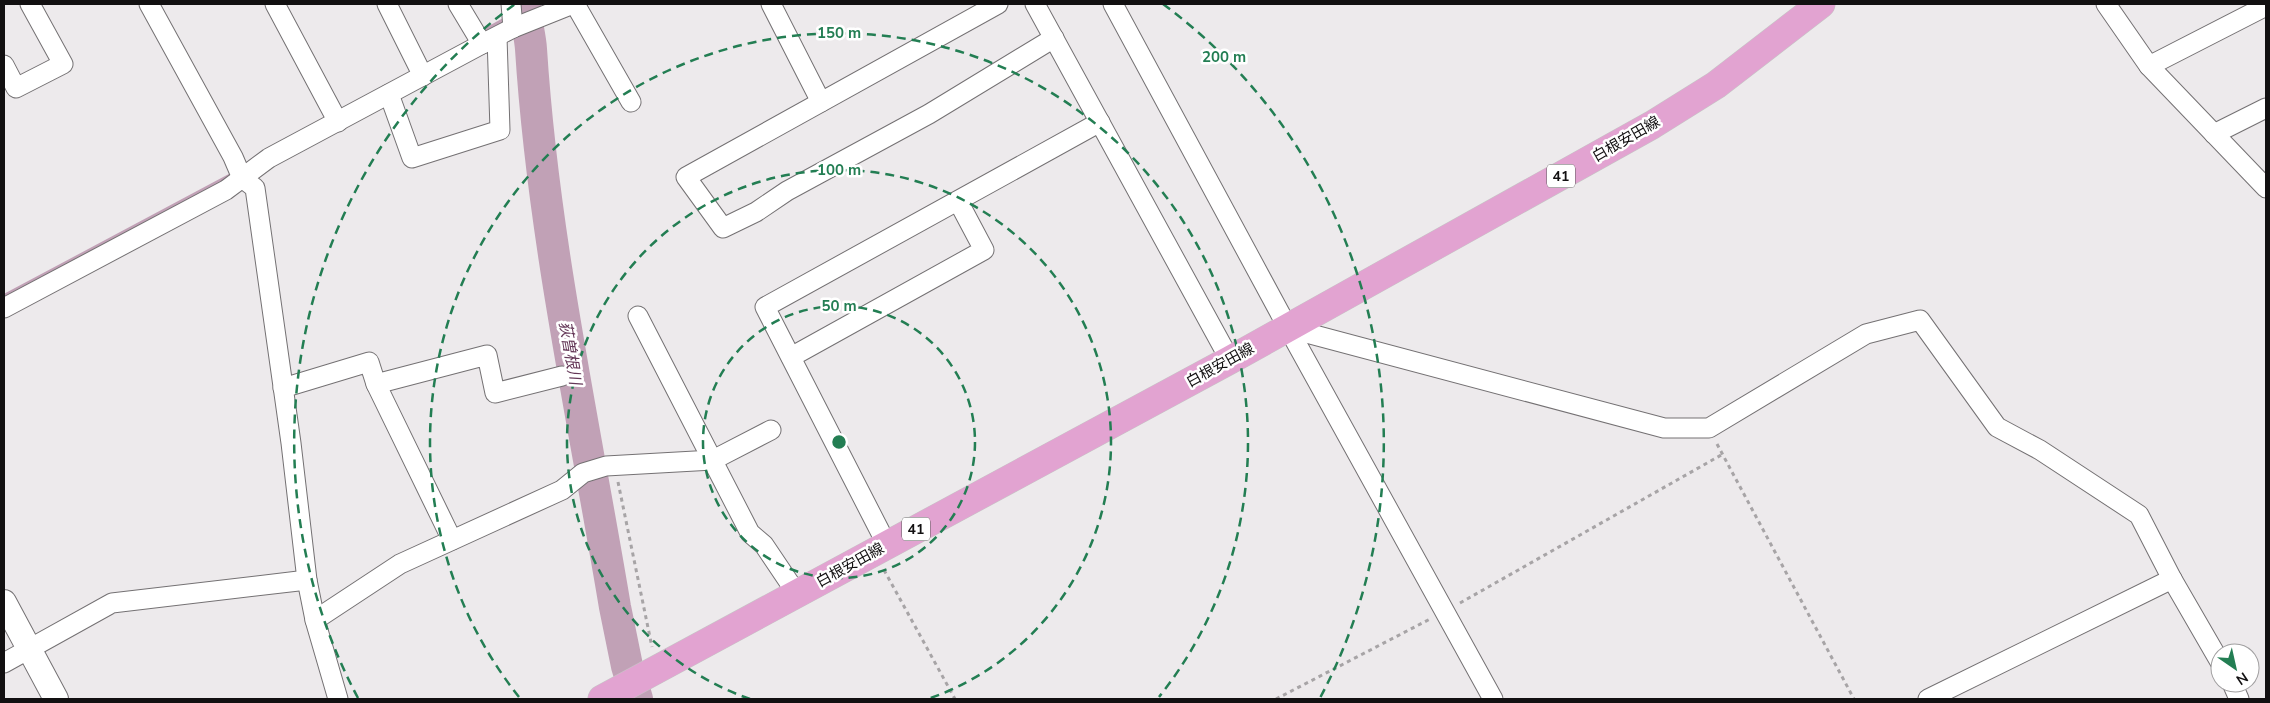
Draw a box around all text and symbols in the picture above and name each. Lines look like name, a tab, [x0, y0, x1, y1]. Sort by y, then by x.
text: 150 m	[817, 23, 861, 43]
text: 200 m	[1202, 47, 1246, 67]
street label: 白根安田線	[1589, 112, 1663, 166]
text: 100 m	[817, 160, 861, 180]
road number: 41	[1547, 165, 1575, 188]
text: 50 m	[821, 296, 857, 316]
water label: 荻曽根川	[554, 320, 587, 388]
street label: 白根安田線	[1182, 338, 1258, 392]
centre of rings	[830, 433, 848, 451]
road number: 41	[902, 518, 930, 540]
street label: 白根安田線	[812, 538, 888, 592]
north arrow	[2210, 643, 2260, 693]
text: N	[2232, 668, 2252, 689]

